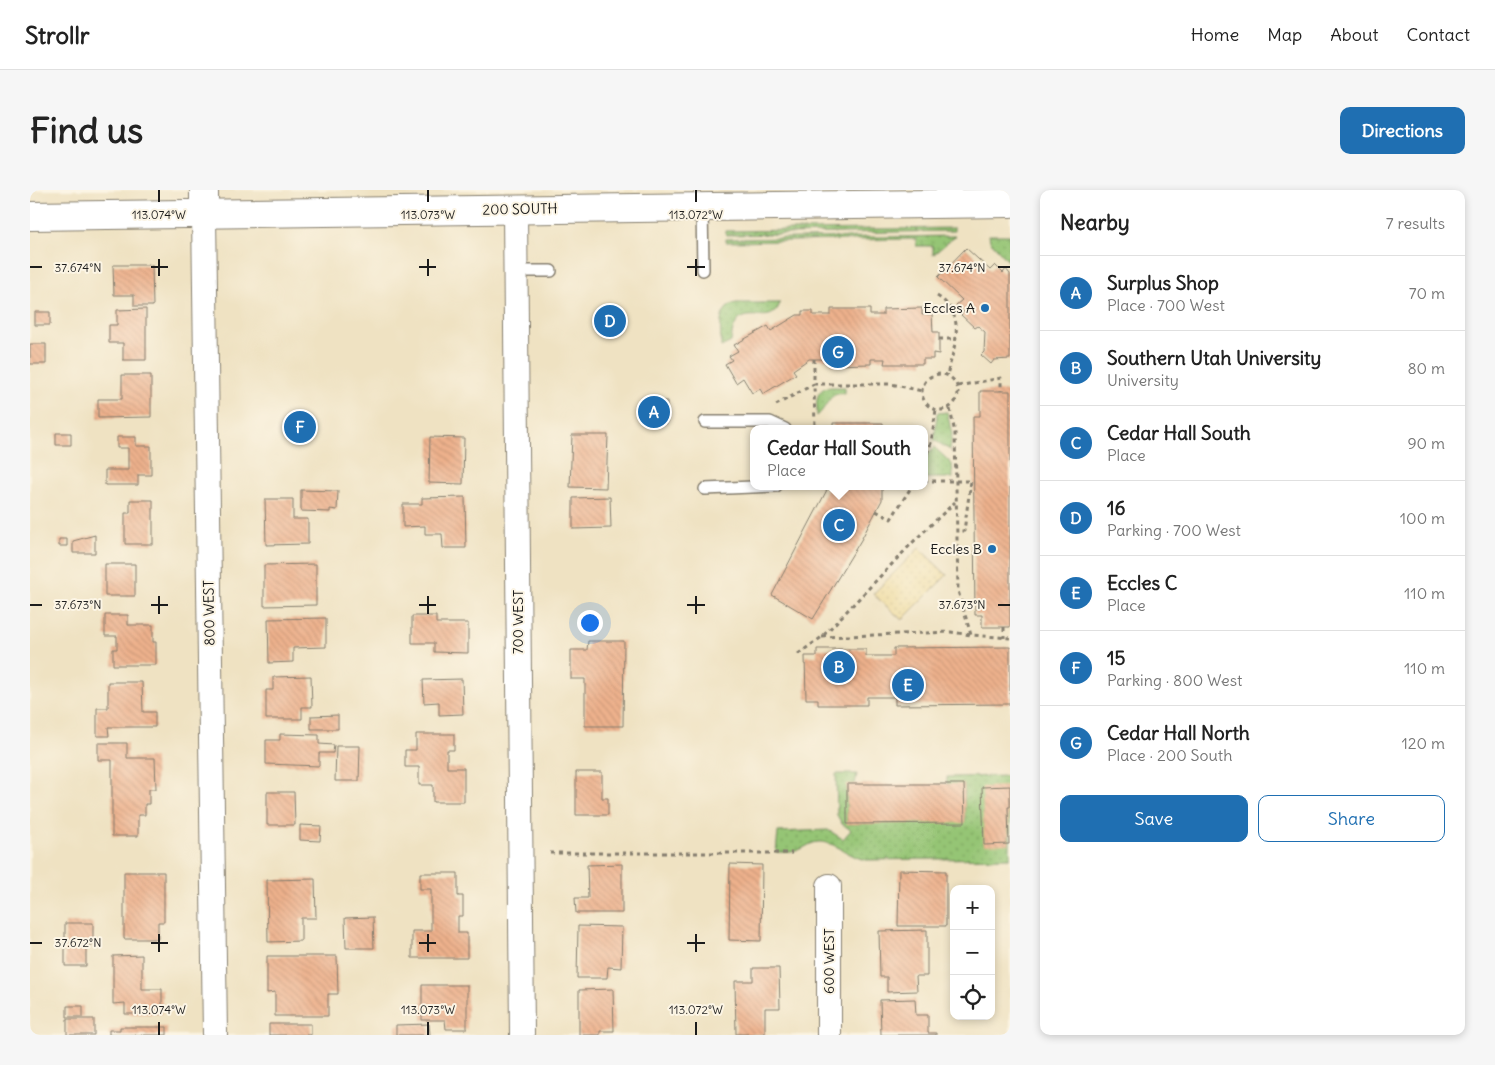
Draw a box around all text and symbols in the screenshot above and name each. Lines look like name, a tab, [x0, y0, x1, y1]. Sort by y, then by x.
text: Strollr	[25, 20, 90, 50]
text: Home	[1191, 23, 1239, 46]
text: Map	[1267, 23, 1302, 46]
text: About	[1330, 23, 1378, 46]
text: Contact	[1406, 23, 1470, 46]
button: Directions	[1340, 107, 1465, 154]
text: Find us	[30, 108, 143, 152]
street label: 200 SOUTH	[482, 199, 558, 219]
text: 113.074°W	[132, 207, 186, 222]
text: 113.073°W	[401, 207, 455, 222]
text: 113.072°W	[669, 207, 723, 222]
text: Nearby	[1060, 209, 1130, 236]
text: 7 results	[1386, 213, 1445, 233]
text: 37.674°N	[55, 260, 101, 275]
text: 37.674°N	[939, 260, 985, 275]
text: Surplus Shop	[1107, 271, 1219, 295]
text: A	[1071, 283, 1081, 303]
text: 70 m	[1409, 283, 1445, 303]
text: Place · 700 West	[1107, 295, 1225, 315]
place label: Eccles A	[924, 299, 975, 317]
pin: D	[594, 302, 626, 340]
marker: Eccles A	[979, 302, 991, 314]
pin: G	[822, 333, 854, 371]
text: Southern Utah University	[1107, 346, 1321, 370]
text: B	[1071, 358, 1081, 378]
text: 80 m	[1407, 358, 1445, 378]
text: University	[1107, 370, 1179, 390]
pin: A	[638, 393, 670, 431]
pin: F	[284, 408, 316, 446]
text: Cedar Hall South	[1107, 421, 1251, 445]
popup	[750, 425, 928, 490]
text: C	[1071, 433, 1081, 453]
text: 90 m	[1407, 433, 1445, 453]
text: Cedar Hall South	[767, 436, 911, 460]
text: Place	[1107, 445, 1146, 465]
text: Place	[767, 460, 806, 480]
text: 16	[1107, 496, 1126, 520]
pin: C	[823, 506, 855, 544]
text: D	[1070, 508, 1082, 528]
text: 100 m	[1400, 508, 1445, 528]
text: Parking · 700 West	[1107, 520, 1241, 540]
place label: Eccles B	[930, 540, 982, 558]
marker: Eccles B	[986, 543, 998, 555]
text: Eccles C	[1107, 571, 1177, 595]
street label: 800 WEST	[199, 580, 219, 646]
text: E	[1071, 583, 1081, 603]
text: 110 m	[1404, 583, 1445, 603]
street label: 700 WEST	[509, 590, 527, 654]
text: Place	[1107, 595, 1146, 615]
text: 37.673°N	[54, 597, 102, 612]
text: 37.673°N	[938, 597, 986, 612]
your location	[577, 610, 603, 636]
text: 15	[1107, 646, 1125, 670]
pin: B	[823, 648, 855, 686]
text: F	[1071, 658, 1081, 678]
text: 110 m	[1404, 658, 1445, 678]
pin: E	[892, 666, 924, 704]
text: Parking · 800 West	[1107, 670, 1242, 690]
text: Cedar Hall North	[1107, 721, 1250, 745]
text: G	[1070, 733, 1082, 753]
text: 120 m	[1402, 733, 1445, 753]
text: Place · 200 South	[1107, 745, 1232, 765]
button: Save	[1060, 795, 1248, 842]
button: Share	[1258, 795, 1445, 842]
map controls	[950, 885, 995, 1020]
button: +	[950, 885, 995, 930]
street label: 600 WEST	[820, 928, 838, 994]
button: −	[950, 930, 995, 975]
text: 37.672°N	[55, 935, 101, 950]
button: locate	[950, 975, 995, 1020]
text: 113.074°W	[132, 1002, 186, 1017]
text: 113.073°W	[401, 1002, 455, 1017]
text: 113.072°W	[669, 1002, 723, 1017]

